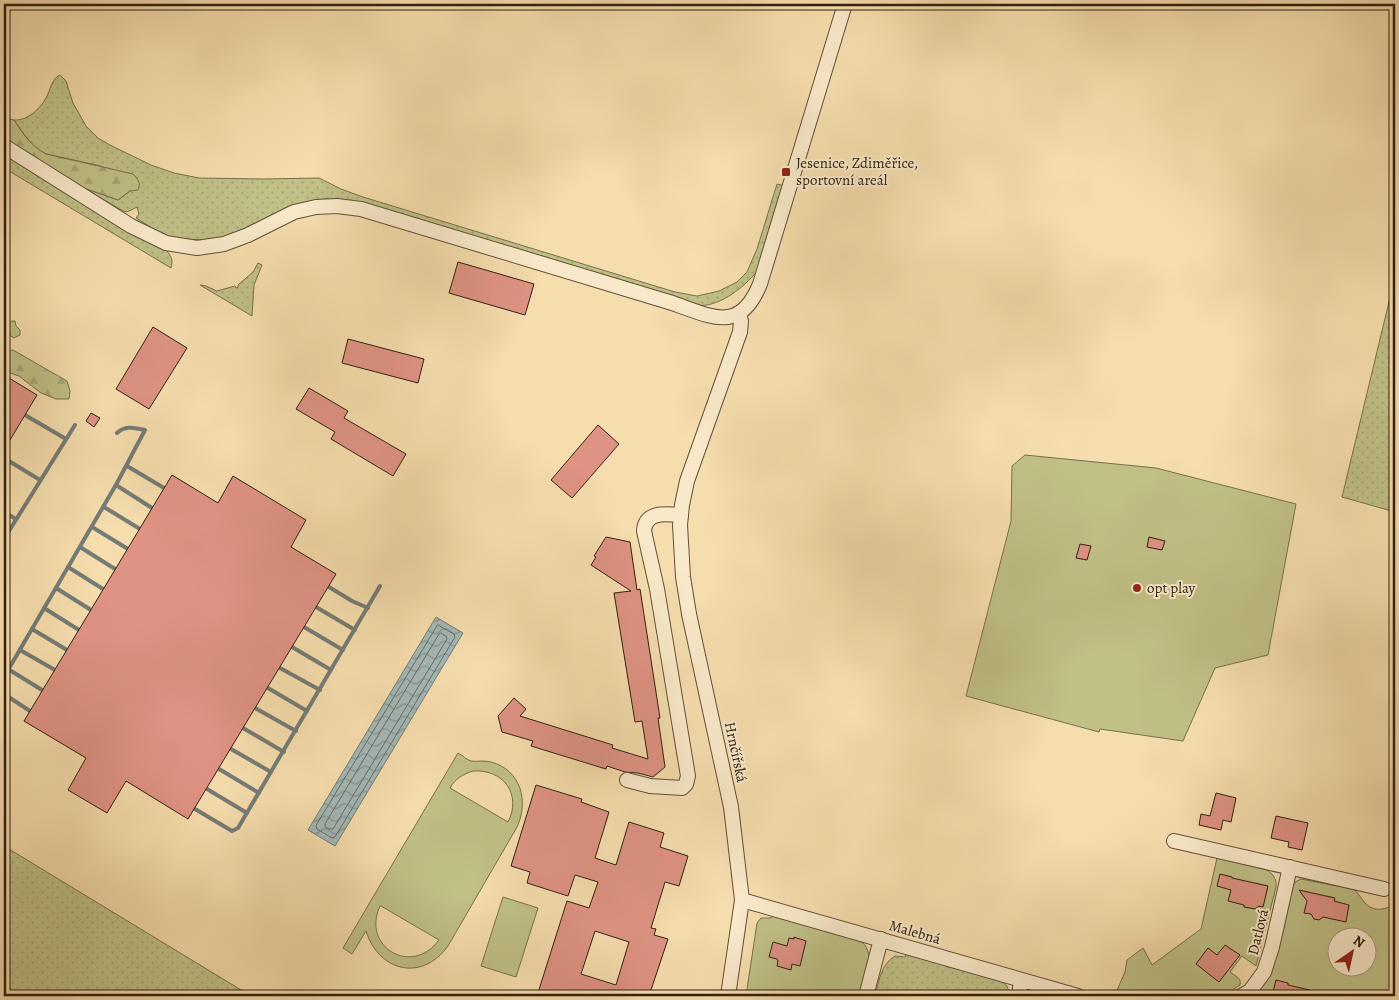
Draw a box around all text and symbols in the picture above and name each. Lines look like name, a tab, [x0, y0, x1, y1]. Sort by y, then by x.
place label: Jesenice, Zdiměřice, sportovní areál	[796, 153, 918, 190]
marker: Jesenice, Zdiměřice, sportovní areál	[780, 166, 792, 178]
place label: opt play	[1147, 578, 1196, 598]
marker: opt play	[1131, 582, 1143, 594]
street label: Hrnčířská	[720, 720, 752, 784]
street label: Datlová	[1243, 907, 1273, 957]
street label: Malebná	[887, 915, 943, 949]
north arrow	[1326, 928, 1376, 978]
text: N	[1349, 931, 1369, 952]

